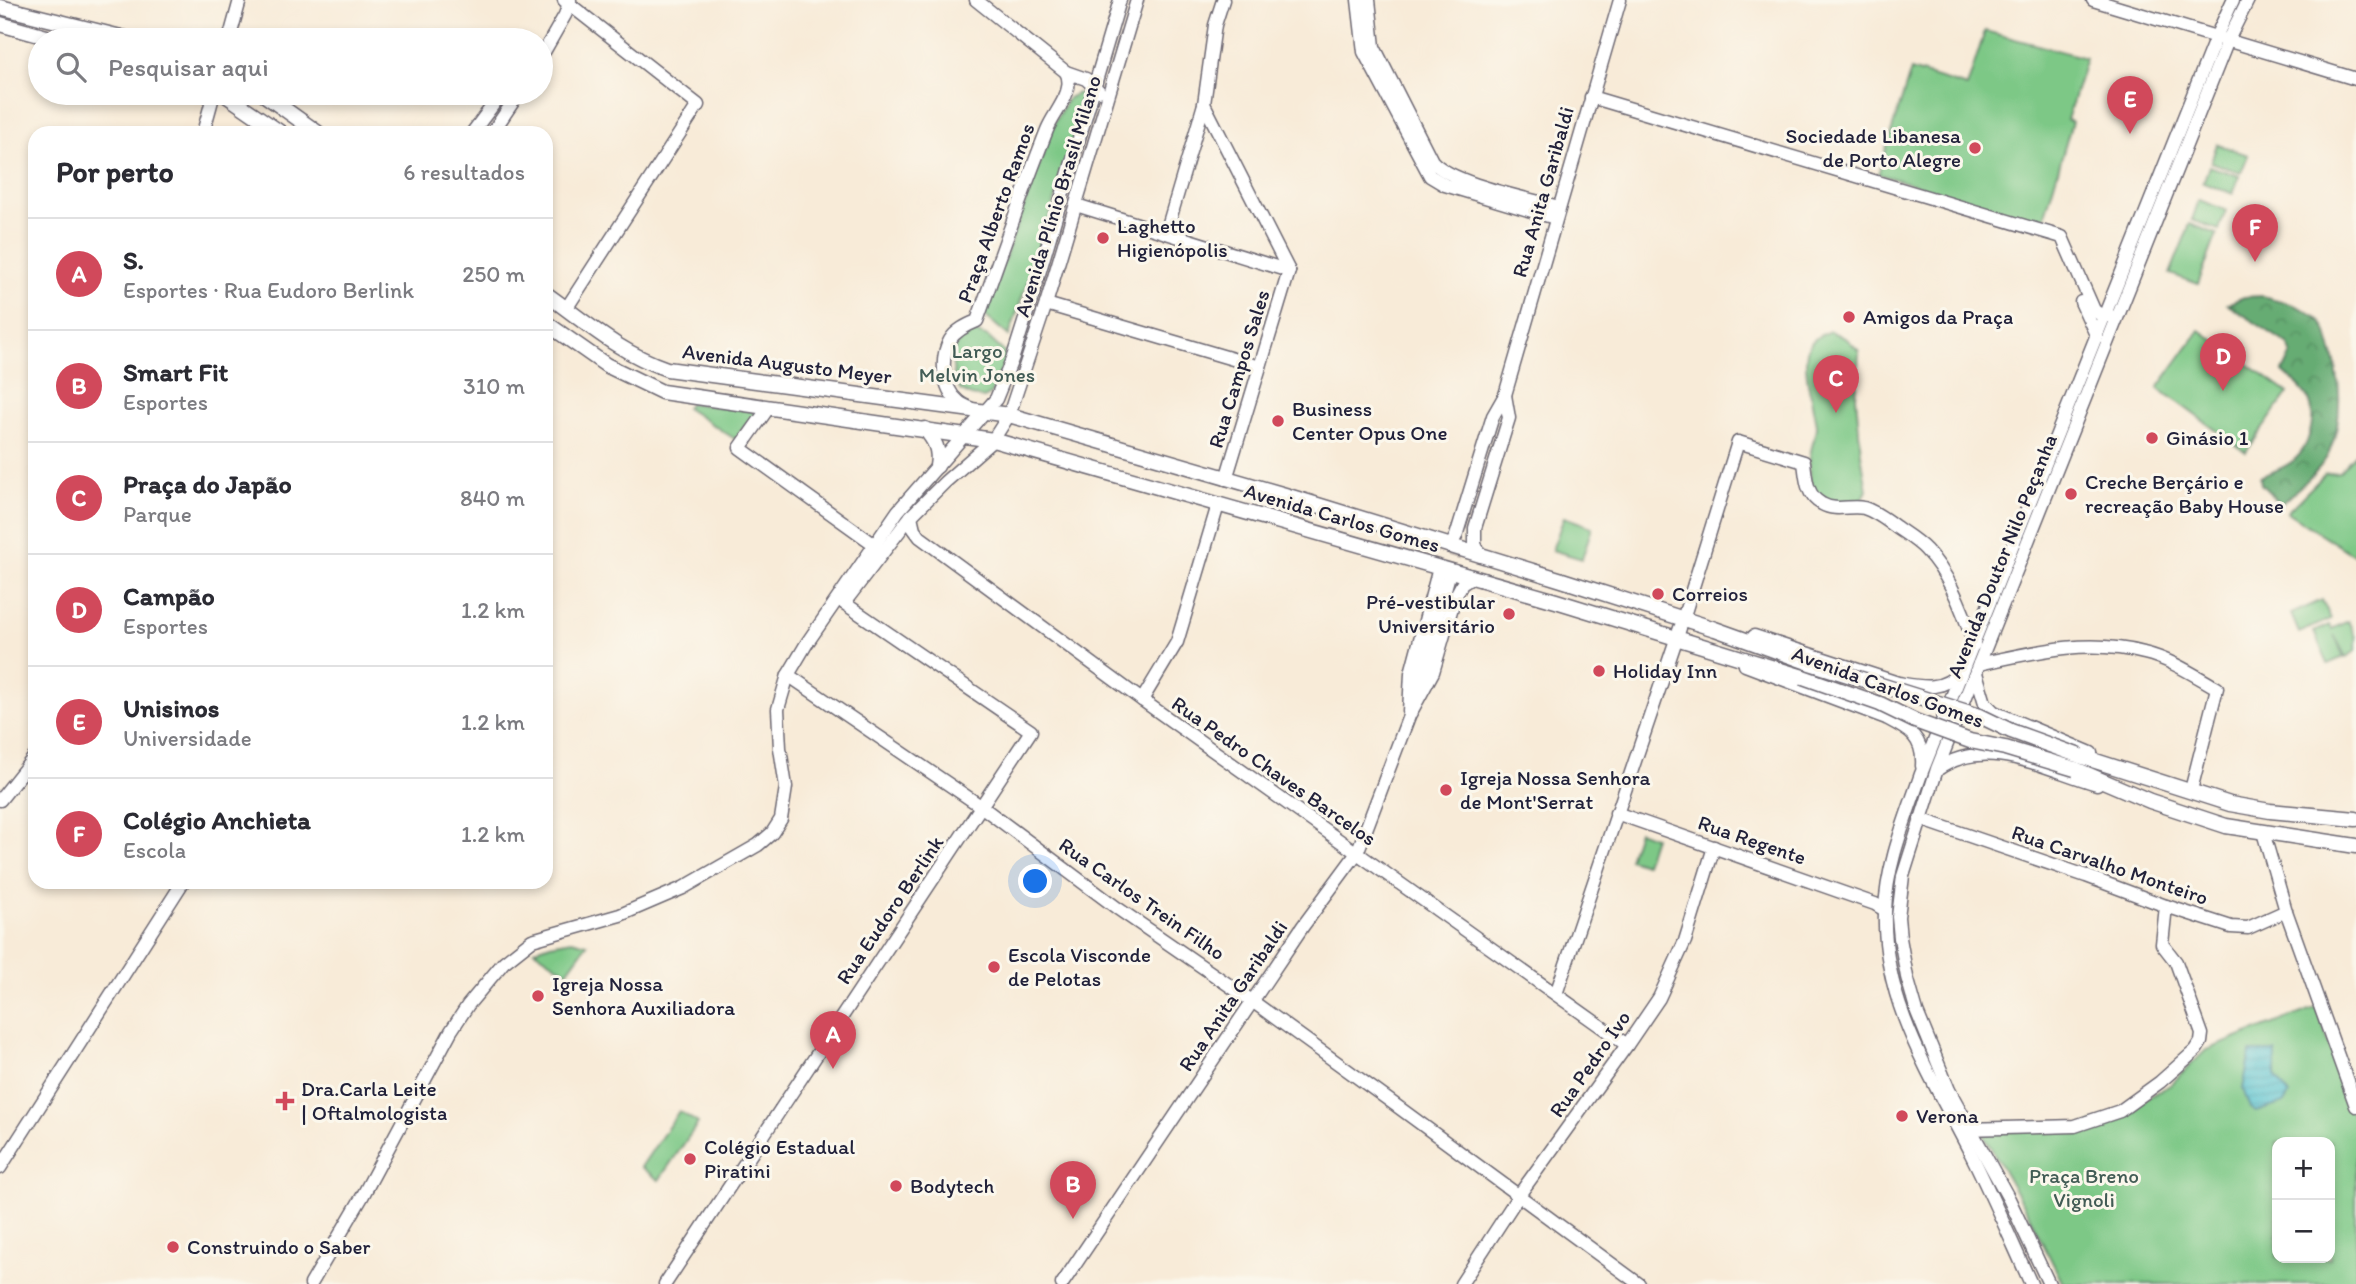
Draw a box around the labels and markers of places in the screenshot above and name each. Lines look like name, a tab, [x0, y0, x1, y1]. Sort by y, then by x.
pin: E	[2107, 76, 2153, 134]
place label: Sociedade Libanesa de Porto Alegre	[1785, 123, 1961, 172]
marker: Sociedade Libanesa de Porto Alegre	[1967, 140, 1983, 156]
pin: F	[2232, 204, 2278, 262]
place label: Laghetto Higienópolis	[1117, 213, 1228, 262]
marker: Laghetto Higienópolis	[1095, 230, 1111, 246]
place label: Amigos da Praça	[1863, 304, 2013, 329]
marker: Amigos da Praça	[1841, 309, 1857, 325]
pin: D	[2200, 333, 2246, 391]
pin: C	[1813, 355, 1859, 413]
place label: Business Center Opus One	[1292, 396, 1447, 445]
marker: Business Center Opus One	[1270, 413, 1286, 429]
place label: Ginásio 1	[2166, 425, 2249, 450]
marker: Ginásio 1	[2144, 430, 2160, 446]
place label: Creche Berçário e recreação Baby House	[2085, 469, 2284, 518]
marker: Creche Berçário e recreação Baby House	[2063, 486, 2079, 502]
place label: Correios	[1672, 581, 1748, 606]
marker: Correios	[1650, 586, 1666, 602]
place label: Pré-vestibular Universitário	[1366, 589, 1496, 638]
marker: Pré-vestibular Universitário	[1501, 606, 1517, 622]
place label: Holiday Inn	[1613, 658, 1717, 683]
marker: Holiday Inn	[1591, 663, 1607, 679]
place label: Igreja Nossa Senhora de Mont'Serrat	[1460, 765, 1651, 814]
marker: Igreja Nossa Senhora de Mont'Serrat	[1438, 782, 1454, 798]
place label: Escola Visconde de Pelotas	[1008, 942, 1151, 991]
marker: Escola Visconde de Pelotas	[986, 959, 1002, 975]
place label: Igreja Nossa Senhora Auxiliadora	[552, 971, 735, 1020]
marker: Igreja Nossa Senhora Auxiliadora	[530, 988, 546, 1004]
pin: A	[810, 1011, 856, 1069]
place label: Dra.Carla Leite | Oftalmologista	[301, 1076, 447, 1125]
marker: Dra.Carla Leite | Oftalmologista	[275, 1091, 295, 1111]
place label: Verona	[1916, 1103, 1979, 1128]
marker: Verona	[1894, 1108, 1910, 1124]
place label: Colégio Estadual Piratini	[704, 1134, 855, 1183]
marker: Colégio Estadual Piratini	[682, 1151, 698, 1167]
pin: B	[1050, 1161, 1096, 1219]
place label: Bodytech	[910, 1173, 994, 1198]
marker: Bodytech	[888, 1178, 904, 1194]
place label: Construindo o Saber	[187, 1234, 371, 1259]
marker: Construindo o Saber	[165, 1239, 181, 1255]

